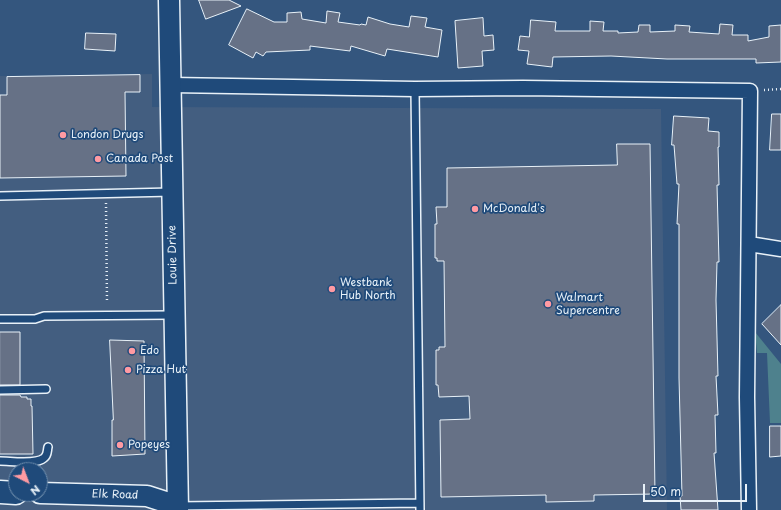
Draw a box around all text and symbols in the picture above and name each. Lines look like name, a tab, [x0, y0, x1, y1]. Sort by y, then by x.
place label: London Drugs	[71, 128, 143, 142]
marker: London Drugs	[58, 130, 68, 140]
place label: Canada Post	[106, 152, 173, 166]
marker: Canada Post	[93, 154, 103, 164]
place label: McDonald's	[483, 202, 545, 216]
marker: McDonald's	[470, 204, 480, 214]
street label: Louie Drive	[166, 225, 180, 285]
place label: Westbank Hub North	[340, 276, 396, 302]
marker: Westbank Hub North	[327, 284, 337, 294]
place label: Walmart Supercentre	[556, 291, 620, 317]
marker: Walmart Supercentre	[543, 299, 553, 309]
place label: Edo	[140, 344, 159, 358]
marker: Edo	[127, 346, 137, 356]
place label: Pizza Hut	[136, 363, 186, 377]
marker: Pizza Hut	[123, 365, 133, 375]
place label: Popeyes	[128, 438, 170, 452]
marker: Popeyes	[115, 440, 125, 450]
north arrow	[8, 462, 48, 502]
scale bar	[645, 476, 749, 502]
text: N	[27, 481, 45, 500]
text: 50 m	[650, 482, 681, 500]
street label: Elk Road	[91, 488, 139, 502]

